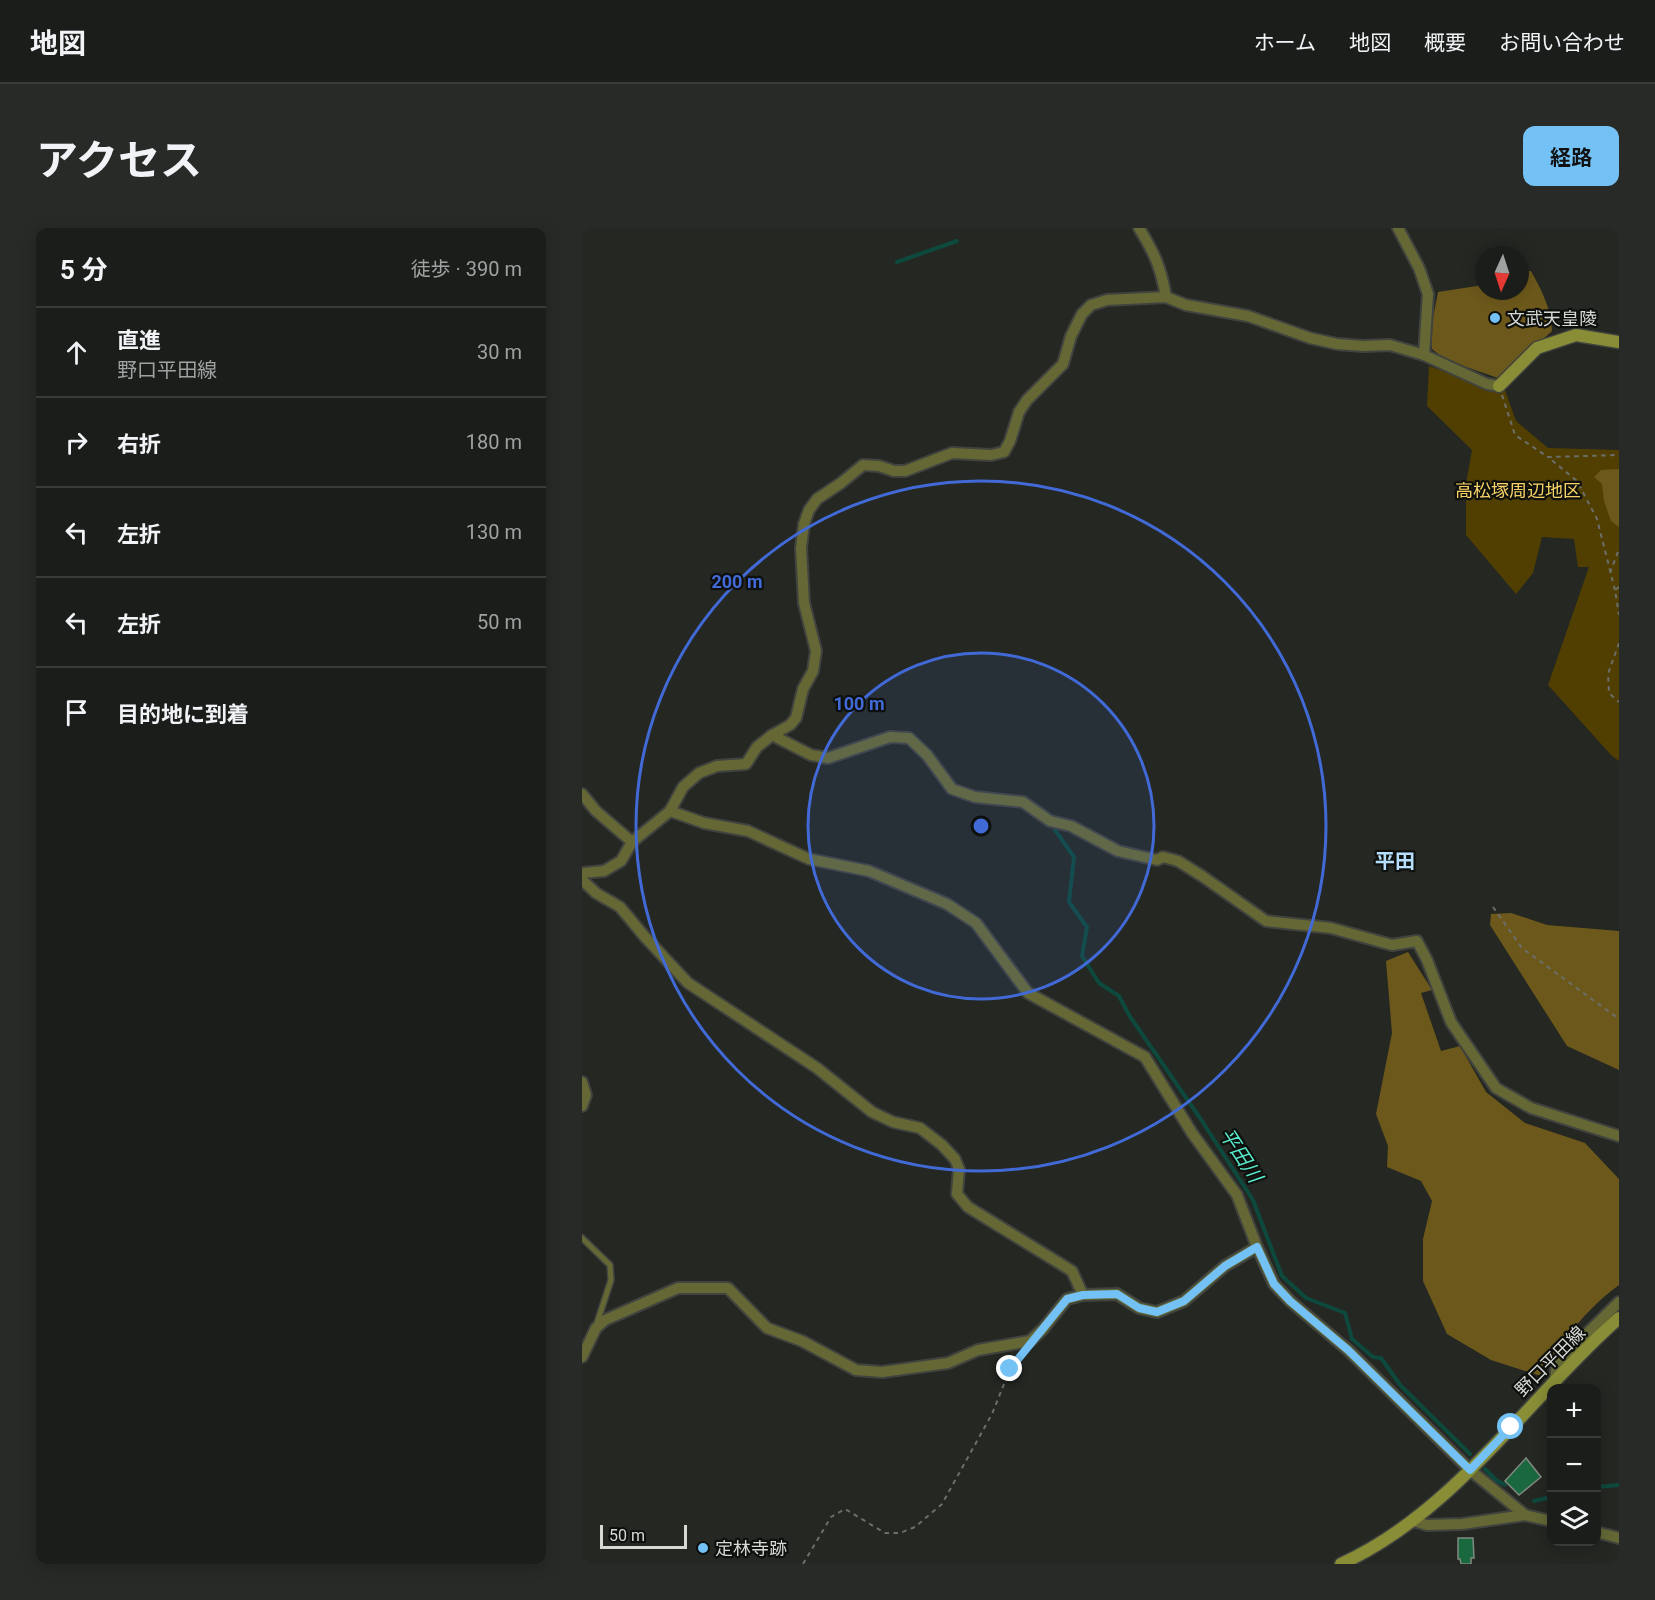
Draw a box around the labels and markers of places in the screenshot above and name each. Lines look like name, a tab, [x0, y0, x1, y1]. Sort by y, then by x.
place label: 文武天皇陵	[1507, 308, 1597, 329]
marker: 文武天皇陵	[1488, 311, 1502, 325]
centre of rings	[971, 816, 991, 836]
place label: 定林寺跡	[715, 1538, 787, 1559]
marker: 定林寺跡	[696, 1541, 710, 1555]

